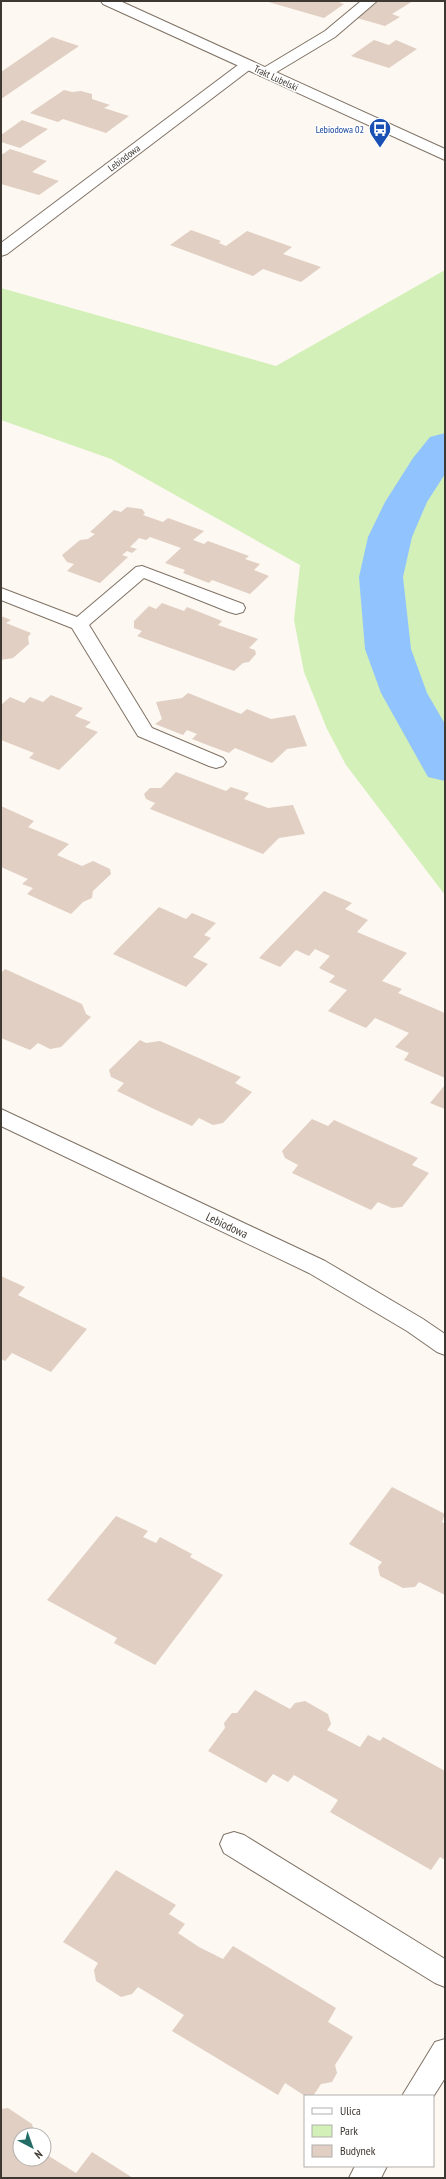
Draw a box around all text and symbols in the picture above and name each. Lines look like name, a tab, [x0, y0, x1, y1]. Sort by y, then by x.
street label: Trakt Lubelski	[252, 62, 300, 94]
bus stop icon: Lebiodowa 02	[367, 116, 393, 149]
place label: Lebiodowa 02	[316, 123, 364, 136]
street label: Lebiodowa	[105, 142, 143, 174]
street label: Lebiodowa	[204, 1209, 251, 1241]
legend	[304, 2095, 434, 2167]
text: Ulica	[340, 2103, 361, 2118]
text: Park	[340, 2123, 358, 2138]
north arrow	[12, 2127, 52, 2167]
text: Budynek	[340, 2143, 376, 2158]
text: N	[32, 2147, 45, 2162]

